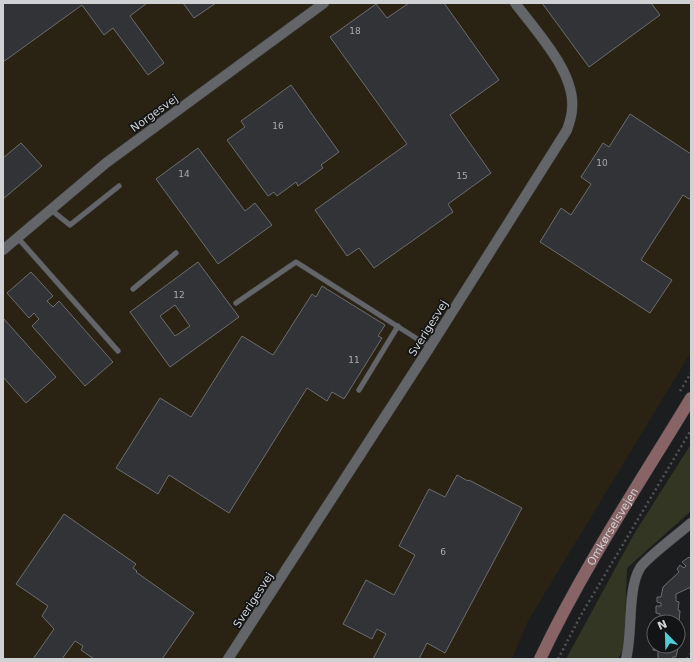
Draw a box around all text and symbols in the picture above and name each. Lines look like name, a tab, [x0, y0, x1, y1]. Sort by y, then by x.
house number: 18	[349, 26, 361, 36]
street label: Norgesvej	[128, 92, 180, 135]
house number: 16	[272, 121, 284, 131]
house number: 10	[596, 158, 608, 168]
house number: 14	[178, 169, 190, 179]
house number: 15	[456, 171, 468, 181]
house number: 12	[173, 290, 185, 300]
street label: Sverigesvej	[406, 298, 451, 359]
house number: 11	[348, 355, 360, 365]
street label: Omkørselsvejen	[585, 486, 641, 568]
house number: 6	[440, 547, 446, 557]
street label: Sverigesvej	[231, 570, 276, 631]
north arrow	[646, 614, 686, 654]
text: N	[656, 617, 669, 633]

